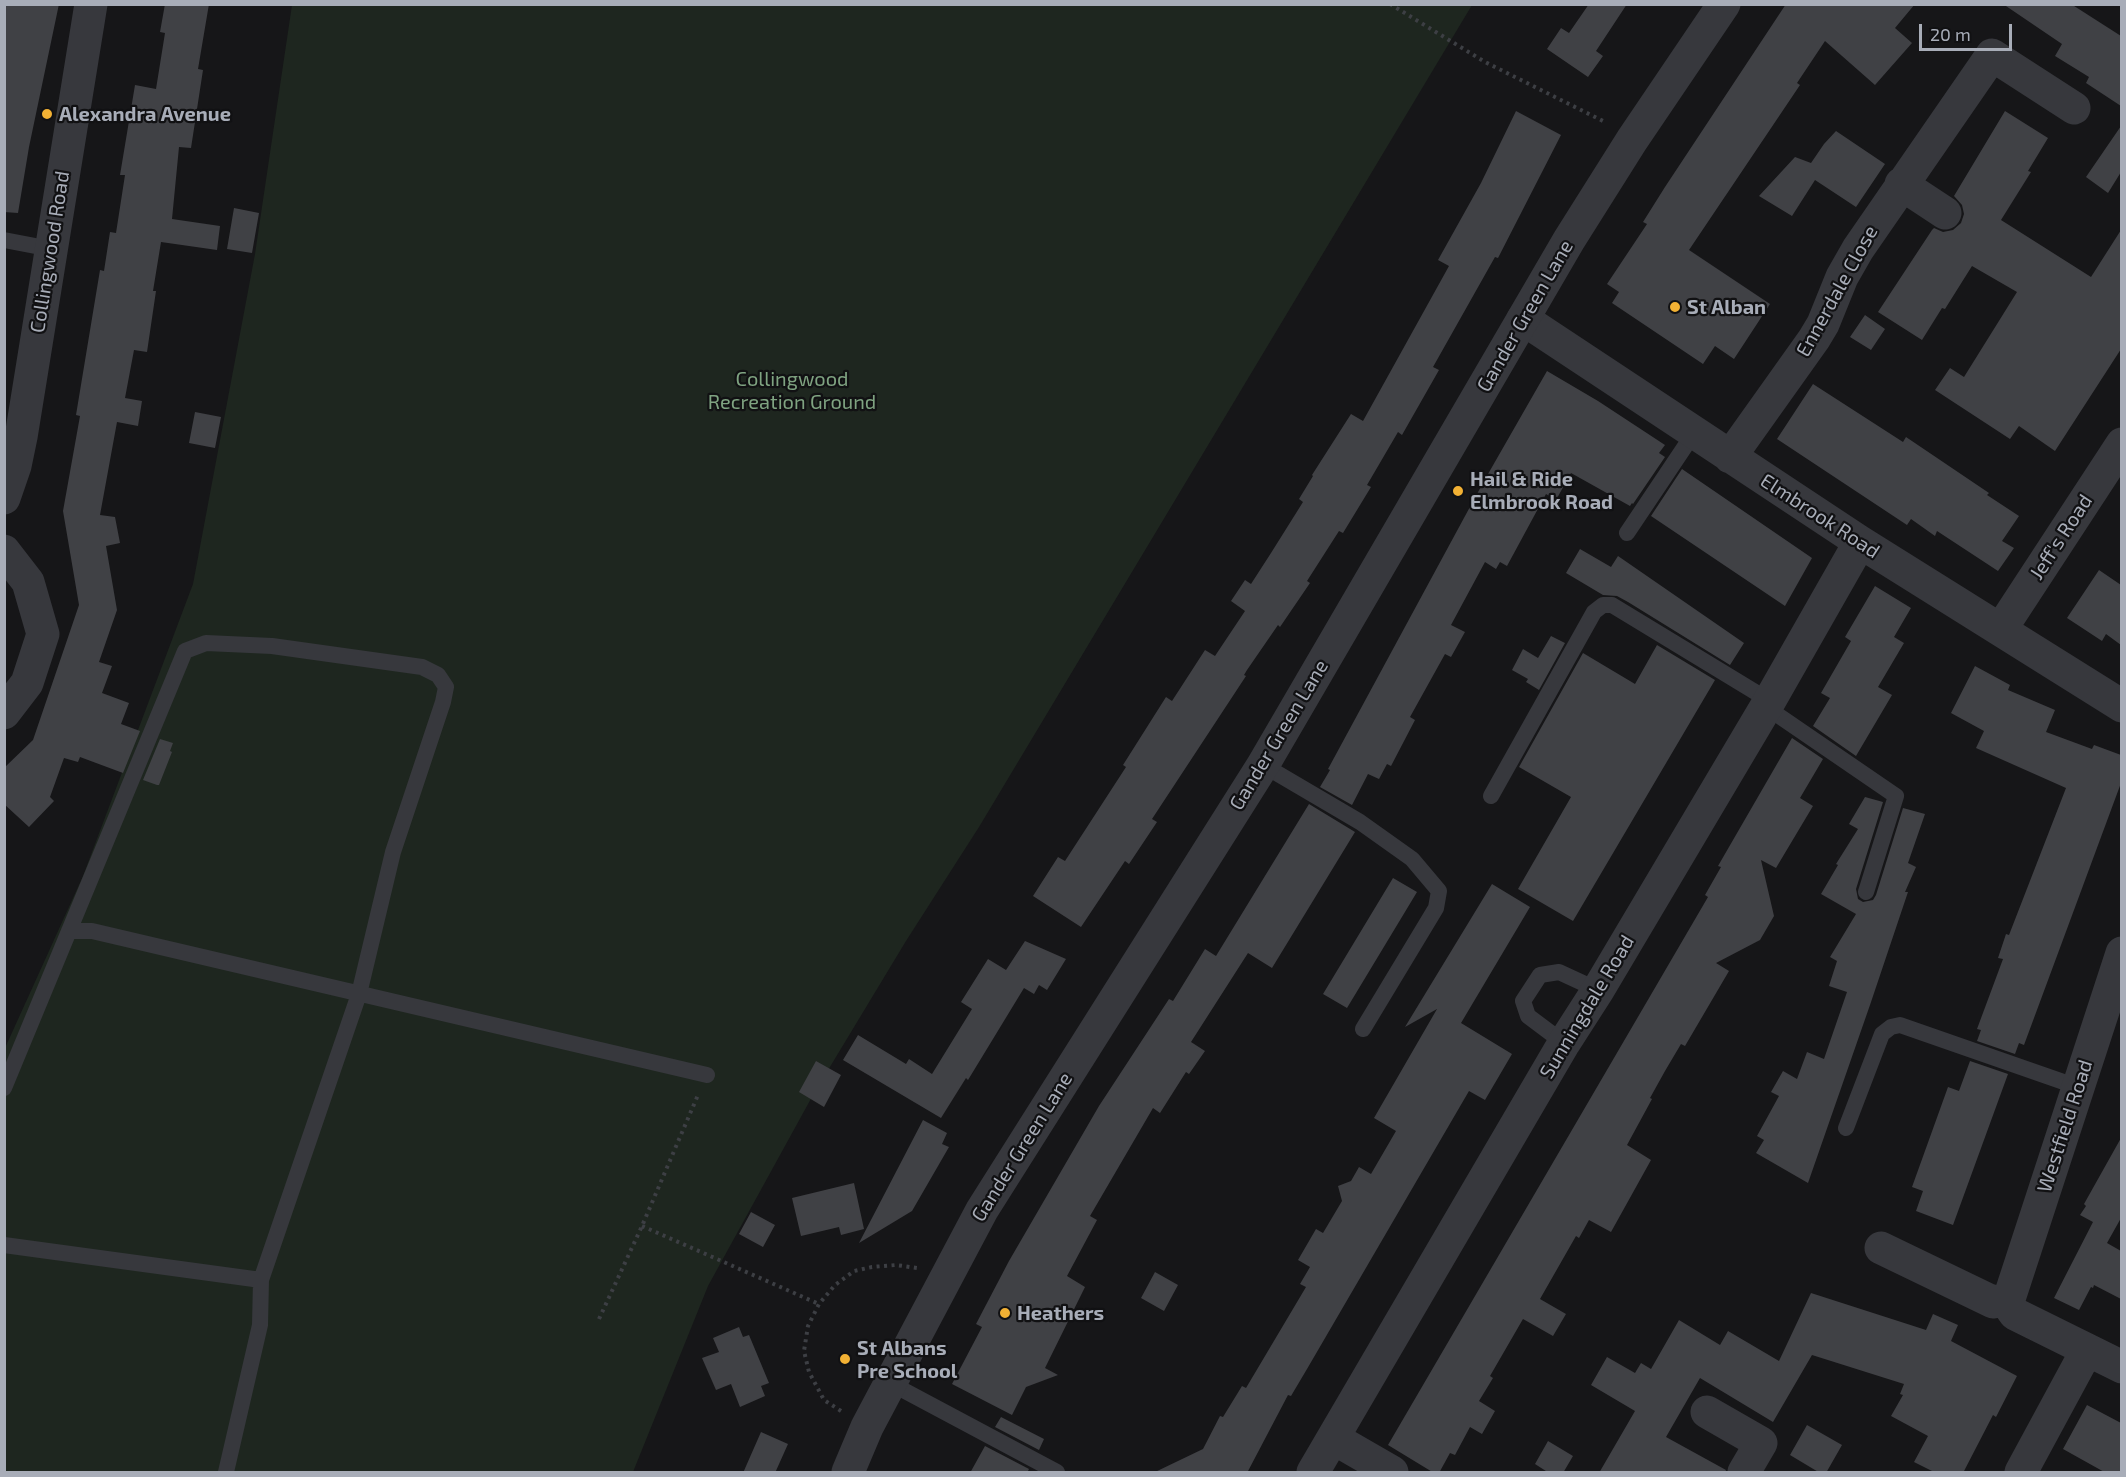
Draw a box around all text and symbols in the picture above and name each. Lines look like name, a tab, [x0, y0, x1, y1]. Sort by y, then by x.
scale bar	[1922, 12, 2015, 50]
text: 20 m	[1930, 23, 1971, 45]
place label: Alexandra Avenue	[59, 102, 231, 126]
marker: Alexandra Avenue	[40, 107, 54, 121]
street label: Collingwood Road	[25, 169, 75, 335]
street label: Ennerdale Close	[1791, 221, 1883, 361]
street label: Gander Green Lane	[1472, 236, 1578, 396]
place label: St Alban	[1687, 295, 1766, 319]
marker: St Alban	[1668, 300, 1682, 314]
park label: Collingwood Recreation Ground	[708, 367, 876, 414]
place label: Hail & Ride Elmbrook Road	[1470, 467, 1613, 514]
street label: Elmbrook Road	[1756, 469, 1884, 563]
marker: Hail & Ride Elmbrook Road	[1451, 484, 1465, 498]
street label: Jeff's Road	[2025, 490, 2097, 584]
street label: Gander Green Lane	[1225, 655, 1333, 815]
street label: Sunningdale Road	[1535, 931, 1639, 1083]
street label: Westfield Road	[2032, 1057, 2098, 1195]
street label: Gander Green Lane	[966, 1068, 1078, 1226]
place label: Heathers	[1017, 1301, 1104, 1325]
marker: Heathers	[998, 1306, 1012, 1320]
place label: St Albans Pre School	[857, 1336, 957, 1383]
marker: St Albans Pre School	[838, 1352, 852, 1366]

